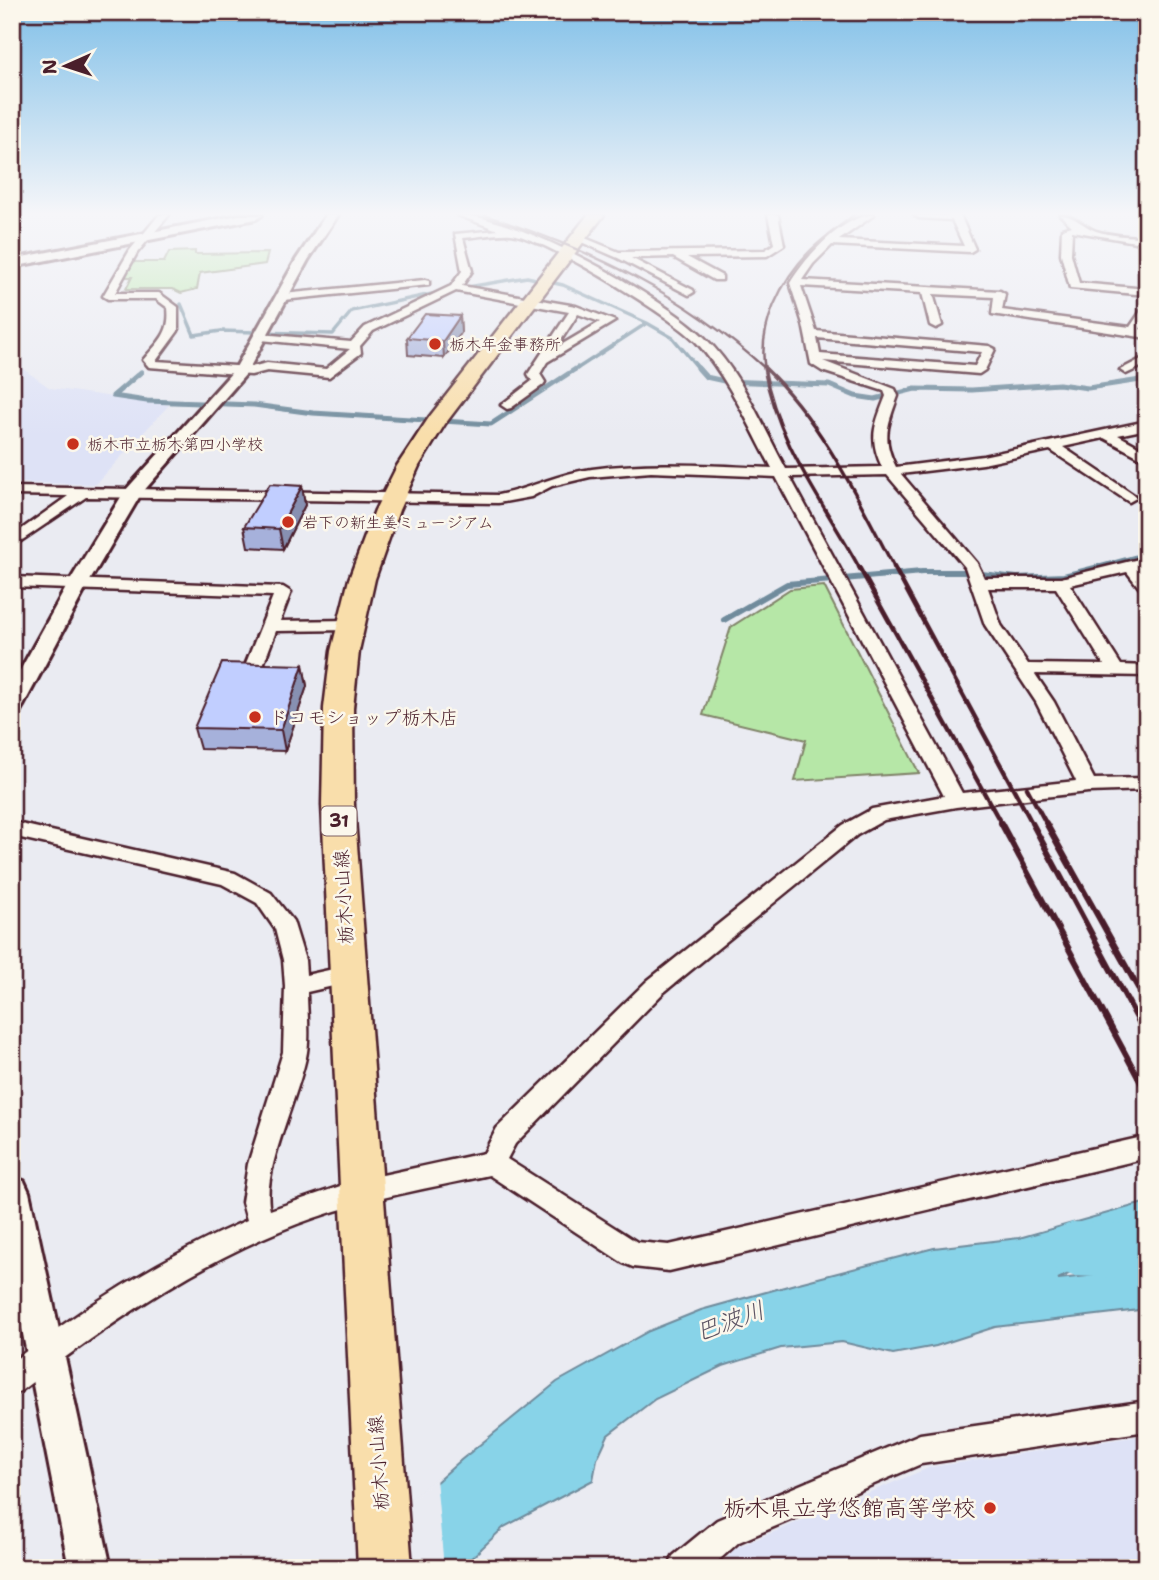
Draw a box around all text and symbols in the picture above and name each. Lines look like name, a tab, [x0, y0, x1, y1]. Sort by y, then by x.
north arrow	[32, 32, 102, 102]
text: N	[37, 59, 62, 75]
place label: 栃木年金事務所	[449, 334, 561, 355]
marker: 栃木年金事務所	[427, 336, 443, 352]
place label: 栃木市立栃木第四小学校	[87, 434, 263, 455]
marker: 栃木市立栃木第四小学校	[65, 436, 81, 452]
place label: 岩下の新生姜ミュージアム	[302, 512, 494, 533]
marker: 岩下の新生姜ミュージアム	[280, 514, 296, 530]
place label: ドコモショップ栃木店	[269, 705, 458, 730]
marker: ドコモショップ栃木店	[247, 709, 263, 725]
road number: 31	[322, 806, 356, 836]
street label: 栃木小山線	[329, 849, 358, 945]
water label: 巴波川	[691, 1294, 769, 1348]
street label: 栃木小山線	[363, 1415, 394, 1511]
place label: 栃木県立学悠館高等学校	[723, 1493, 976, 1523]
marker: 栃木県立学悠館高等学校	[982, 1500, 998, 1516]

